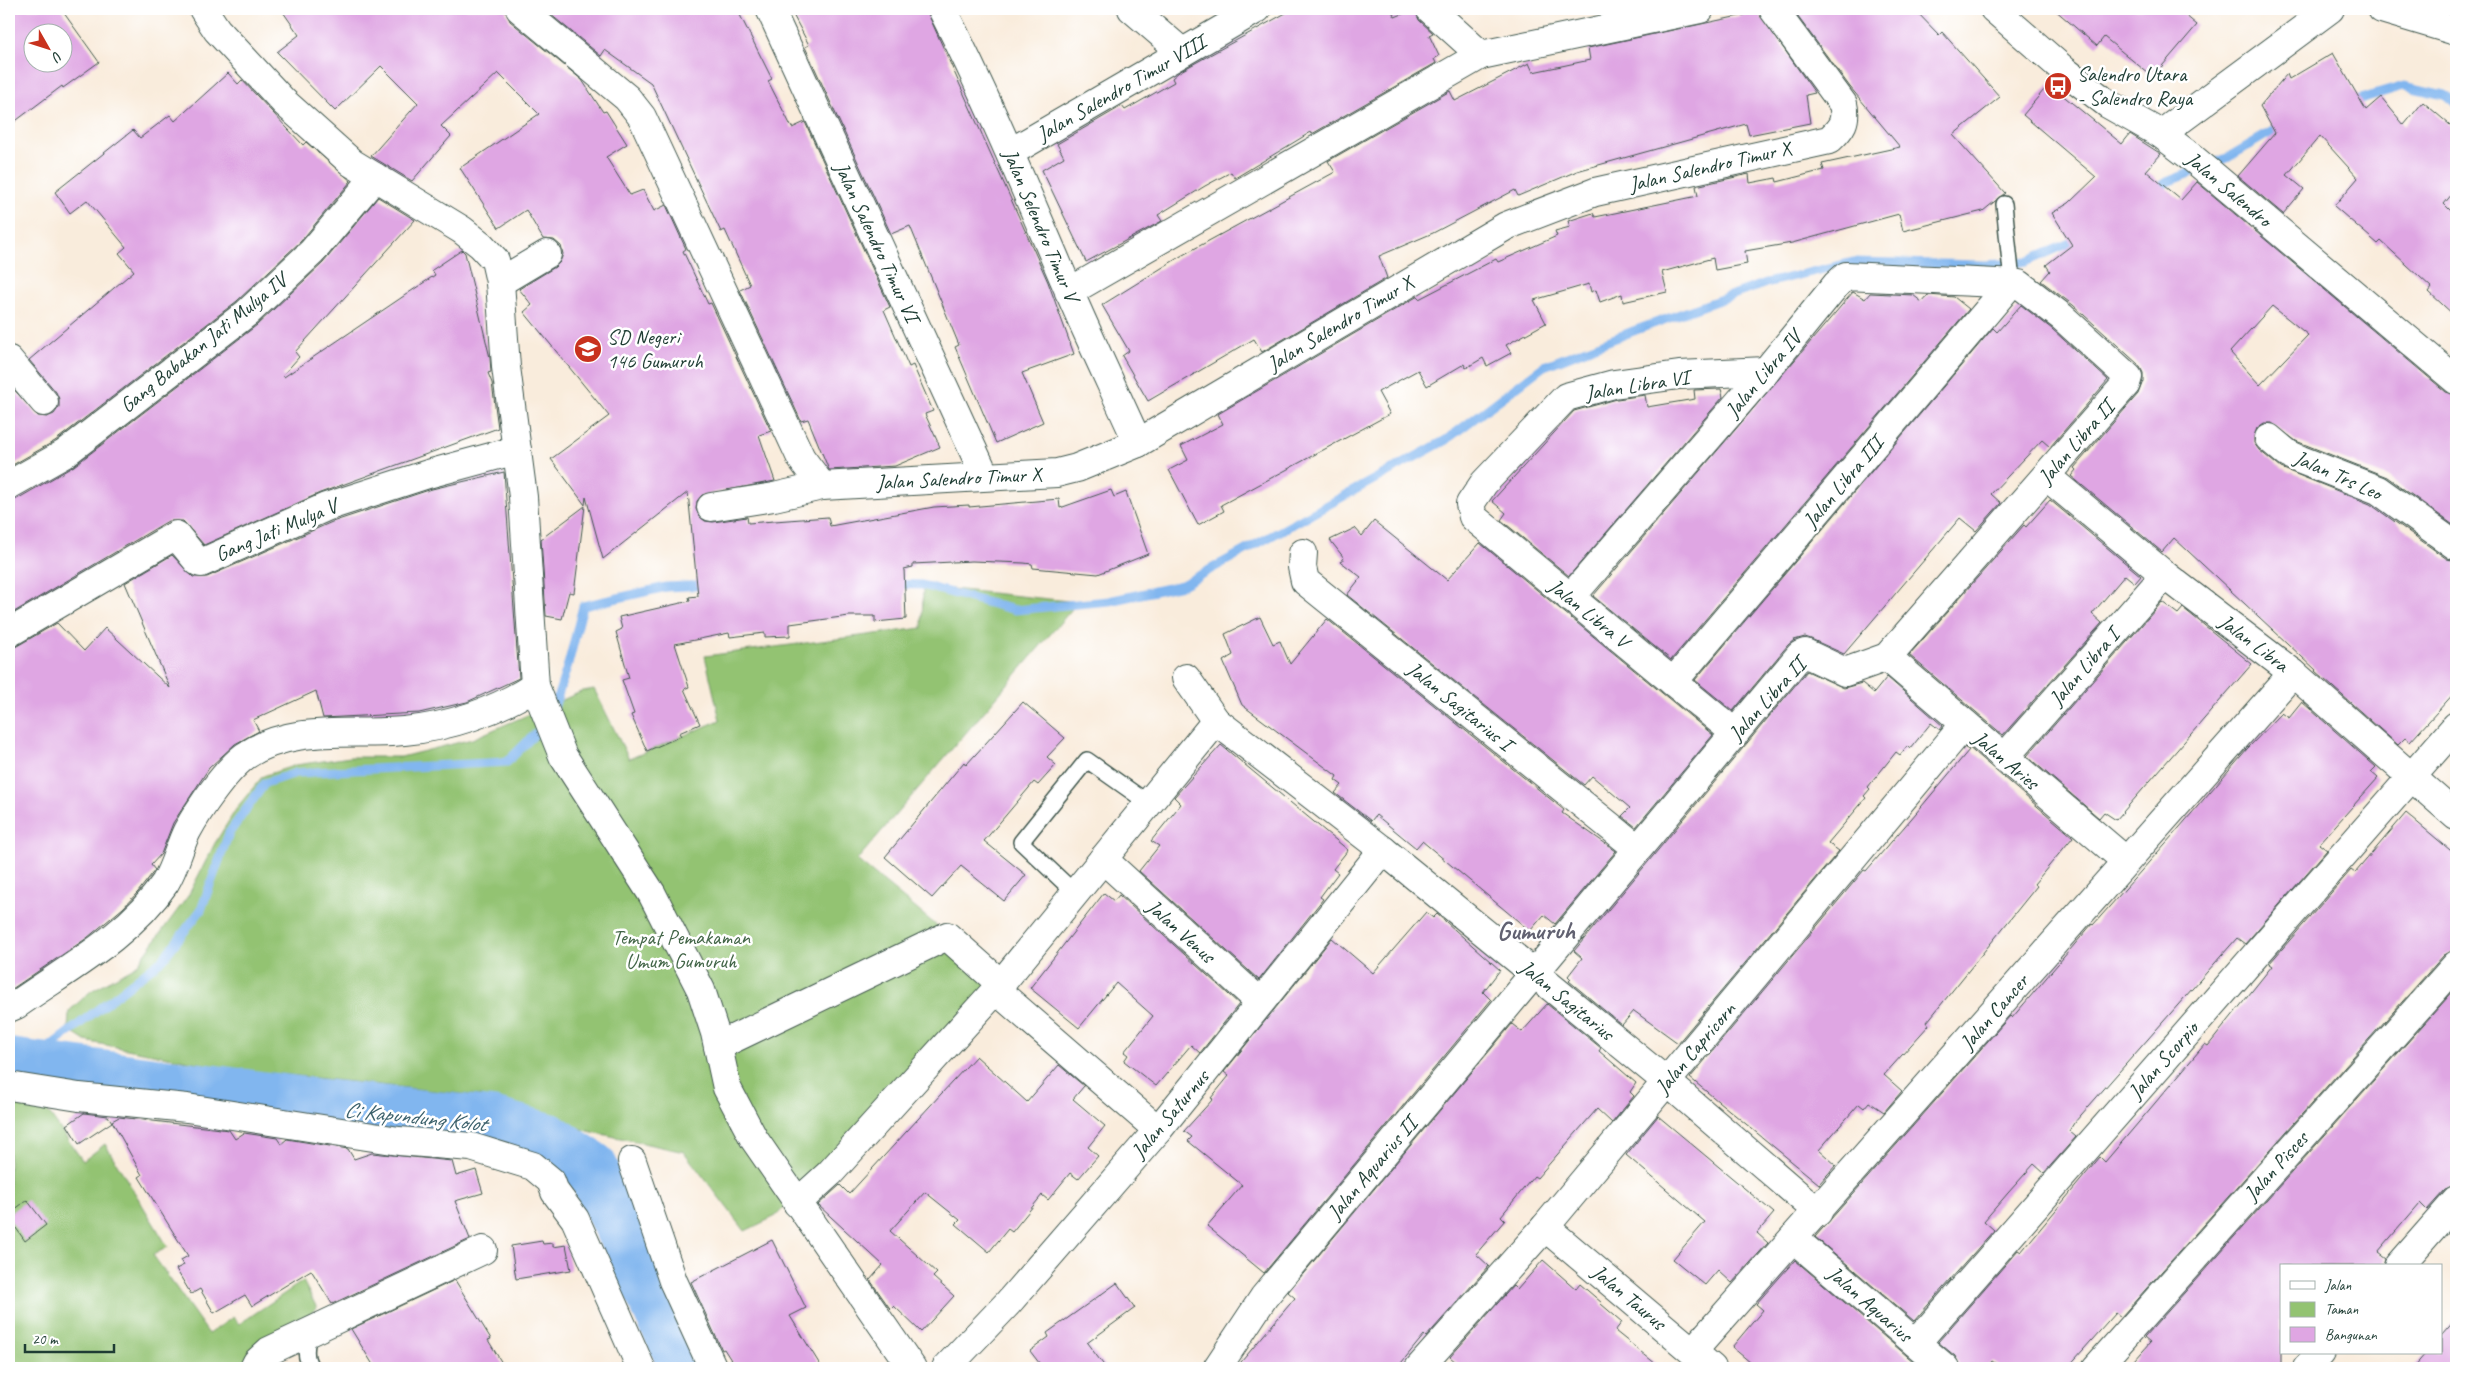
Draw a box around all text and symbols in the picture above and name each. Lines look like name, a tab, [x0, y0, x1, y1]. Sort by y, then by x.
north arrow	[22, 22, 72, 72]
street label: Jalan Salendro Timur VIII	[1031, 27, 1214, 147]
text: U	[47, 48, 66, 66]
place label: Salendro Utara - Salendro Raya	[2077, 61, 2194, 111]
bus stop icon: Salendro Utara - Salendro Raya	[2043, 71, 2073, 101]
street label: Jalan Salendro Timur X	[1625, 134, 1796, 198]
street label: Jalan Selendro Timur V	[997, 144, 1087, 309]
street label: Jalan Salendro	[2180, 145, 2279, 234]
street label: Jalan Salendro Timur VI	[828, 157, 927, 330]
street label: Gang Babakan Jati Mulya IV	[114, 265, 295, 418]
street label: Jalan Salendro Timur X	[1261, 268, 1419, 377]
street label: Jalan Libra IV	[1719, 323, 1809, 423]
place label: SD Negeri 146 Gumuruh	[607, 324, 703, 374]
school or university icon: SD Negeri 146 Gumuruh	[573, 334, 603, 364]
street label: Jalan Libra VI	[1582, 363, 1695, 406]
street label: Jalan Libra II	[2032, 391, 2123, 490]
street label: Jalan Libra III	[1797, 428, 1892, 534]
street label: Jalan Trs Leo	[2289, 444, 2388, 507]
street label: Jalan Salendro Timur X	[875, 461, 1044, 495]
street label: Gang Jati Mulya V	[211, 491, 344, 567]
street label: Jalan Libra V	[1543, 572, 1637, 656]
street label: Jalan Libra	[2213, 608, 2295, 679]
street label: Jalan Libra I	[2043, 620, 2128, 712]
street label: Jalan Libra II	[1722, 649, 1814, 747]
street label: Jalan Sagitarius I	[1402, 655, 1521, 759]
street label: Jalan Aries	[1967, 724, 2046, 796]
street label: Jalan Venus	[1141, 893, 1222, 970]
district label: Gumuruh	[1497, 914, 1576, 947]
park label: Tempat Pemakaman Umum Gumuruh	[612, 924, 751, 974]
street label: Jalan Sagitarius	[1514, 953, 1621, 1047]
street label: Jalan Cancer	[1953, 968, 2035, 1056]
street label: Jalan Capricorn	[1648, 996, 1741, 1100]
street label: Jalan Scorpio	[2122, 1014, 2205, 1105]
street label: Jalan Saturnus	[1125, 1063, 1216, 1164]
water label: Ci Kapundung Kolot	[343, 1096, 492, 1139]
street label: Jalan Aquarius II	[1321, 1108, 1425, 1225]
street label: Jalan Pisces	[2237, 1125, 2315, 1207]
street label: Jalan Taurus	[1586, 1258, 1673, 1337]
street label: Jalan Aquarius	[1822, 1260, 1919, 1349]
legend	[2280, 1264, 2442, 1354]
text: Jalan	[2324, 1276, 2352, 1295]
text: Taman	[2325, 1300, 2358, 1319]
scale bar	[25, 1322, 114, 1354]
text: Bangunan	[2325, 1326, 2378, 1345]
text: 20 m	[32, 1330, 59, 1349]

